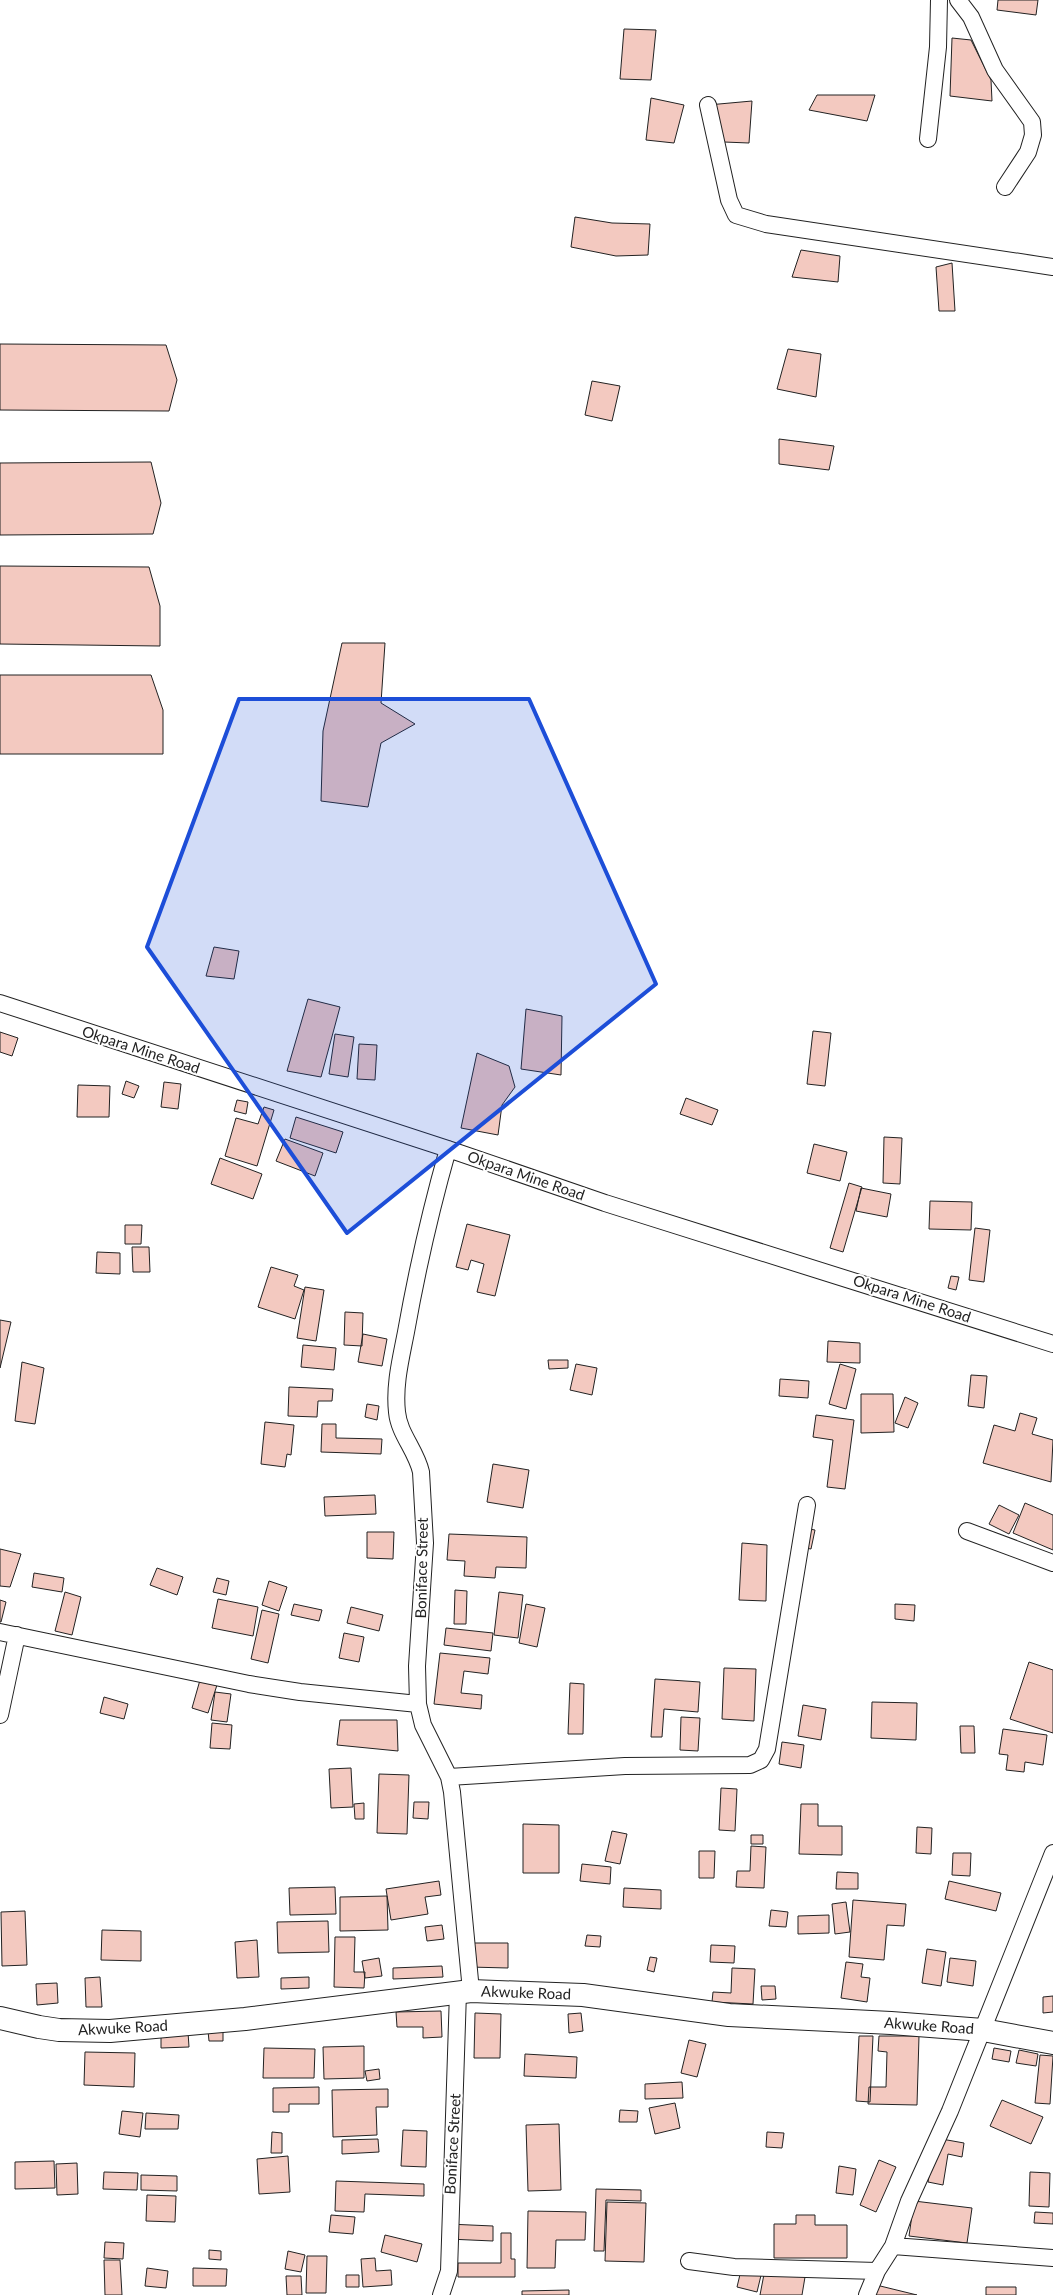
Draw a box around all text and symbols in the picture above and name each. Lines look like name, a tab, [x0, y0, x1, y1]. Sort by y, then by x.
street label: Okpara Mine Road	[80, 1022, 202, 1077]
street label: Okpara Mine Road	[465, 1147, 587, 1204]
street label: Okpara Mine Road	[851, 1271, 973, 1326]
street label: Boniface Street	[411, 1517, 431, 1619]
street label: Akwuke Road	[481, 1981, 571, 2003]
street label: Akwuke Road	[883, 2013, 975, 2037]
street label: Akwuke Road	[77, 2016, 168, 2038]
street label: Boniface Street	[440, 2092, 464, 2195]

